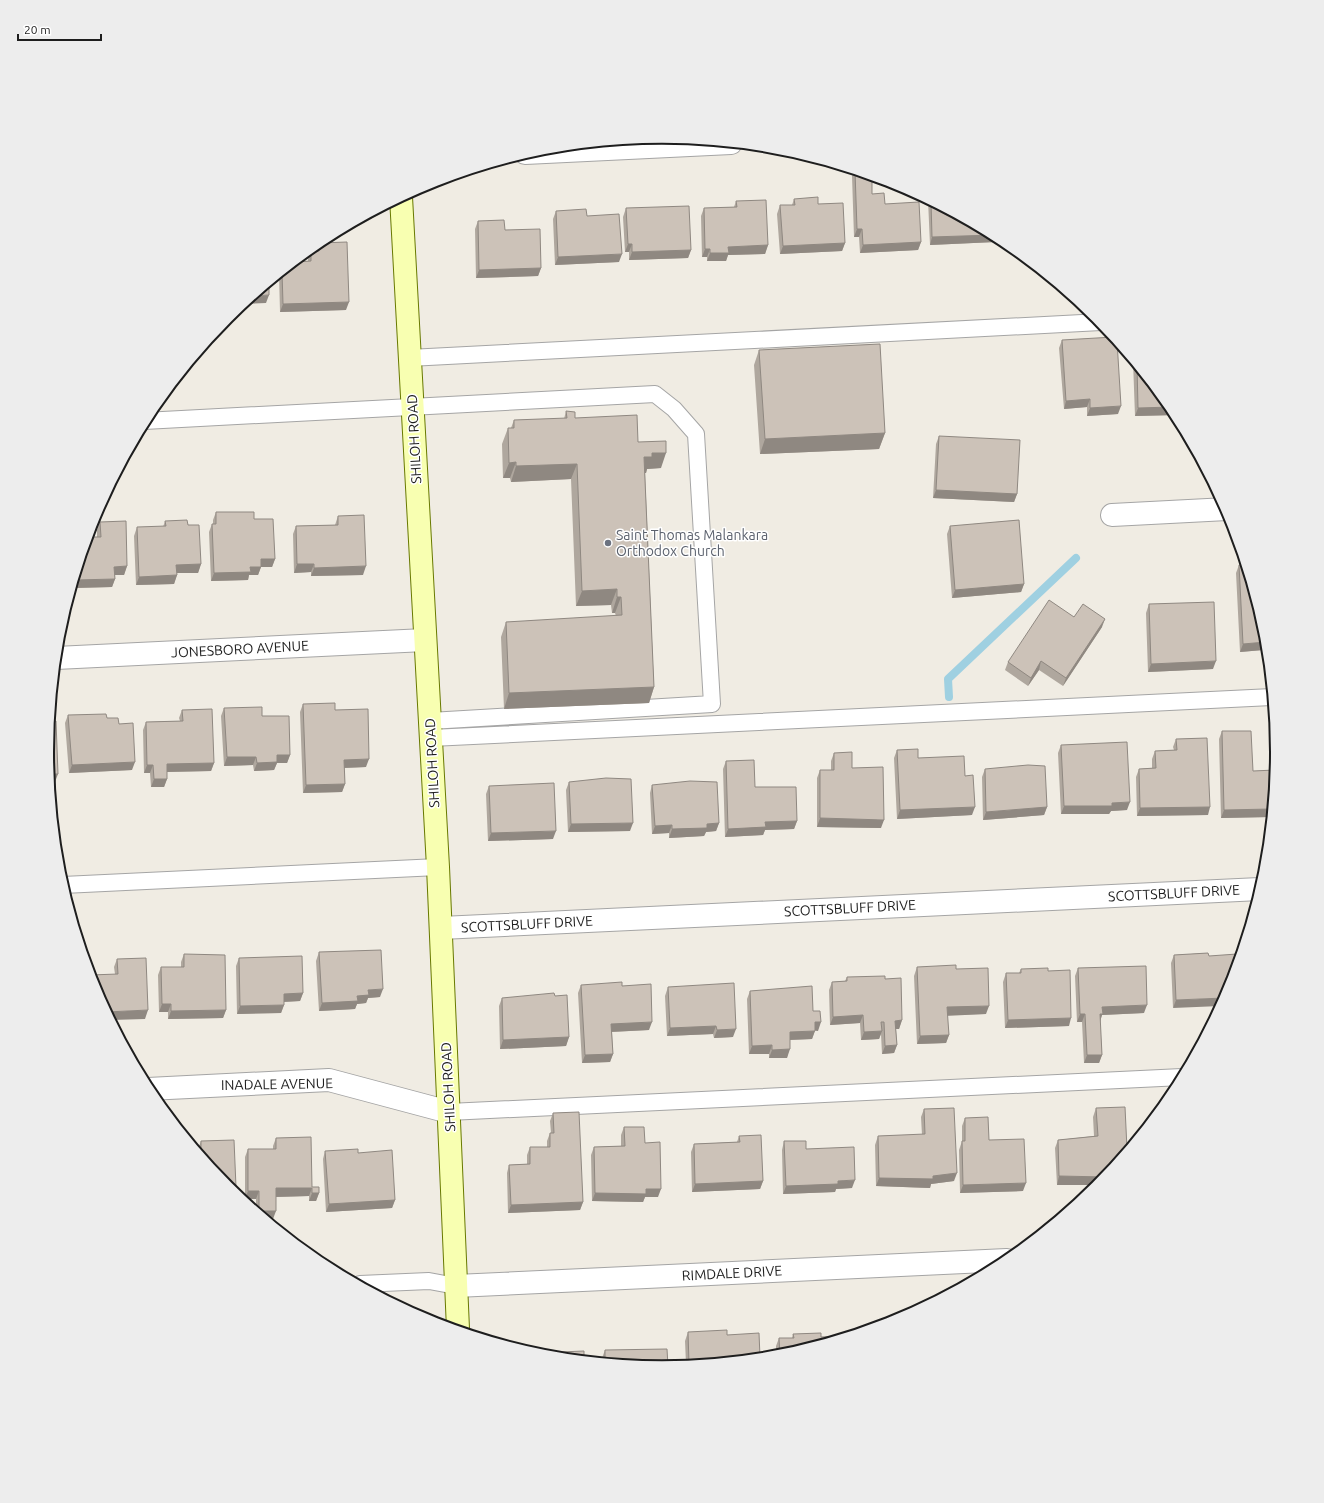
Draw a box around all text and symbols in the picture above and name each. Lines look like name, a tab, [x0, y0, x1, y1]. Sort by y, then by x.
scale bar	[18, 16, 101, 42]
text: 20 m	[24, 23, 51, 36]
street label: SHILOH ROAD	[404, 394, 424, 484]
place label: Saint Thomas Malankara Orthodox Church	[616, 527, 768, 559]
marker: Saint Thomas Malankara Orthodox Church	[603, 538, 613, 548]
street label: JONESBORO AVENUE	[171, 637, 309, 661]
street label: SHILOH ROAD	[422, 718, 442, 808]
street label: SCOTTSBLUFF DRIVE	[1108, 882, 1240, 904]
street label: SCOTTSBLUFF DRIVE	[784, 897, 916, 919]
street label: SCOTTSBLUFF DRIVE	[461, 913, 593, 935]
street label: SHILOH ROAD	[438, 1042, 458, 1132]
street label: INADALE AVENUE	[221, 1075, 333, 1093]
street label: RIMDALE DRIVE	[681, 1262, 783, 1284]

